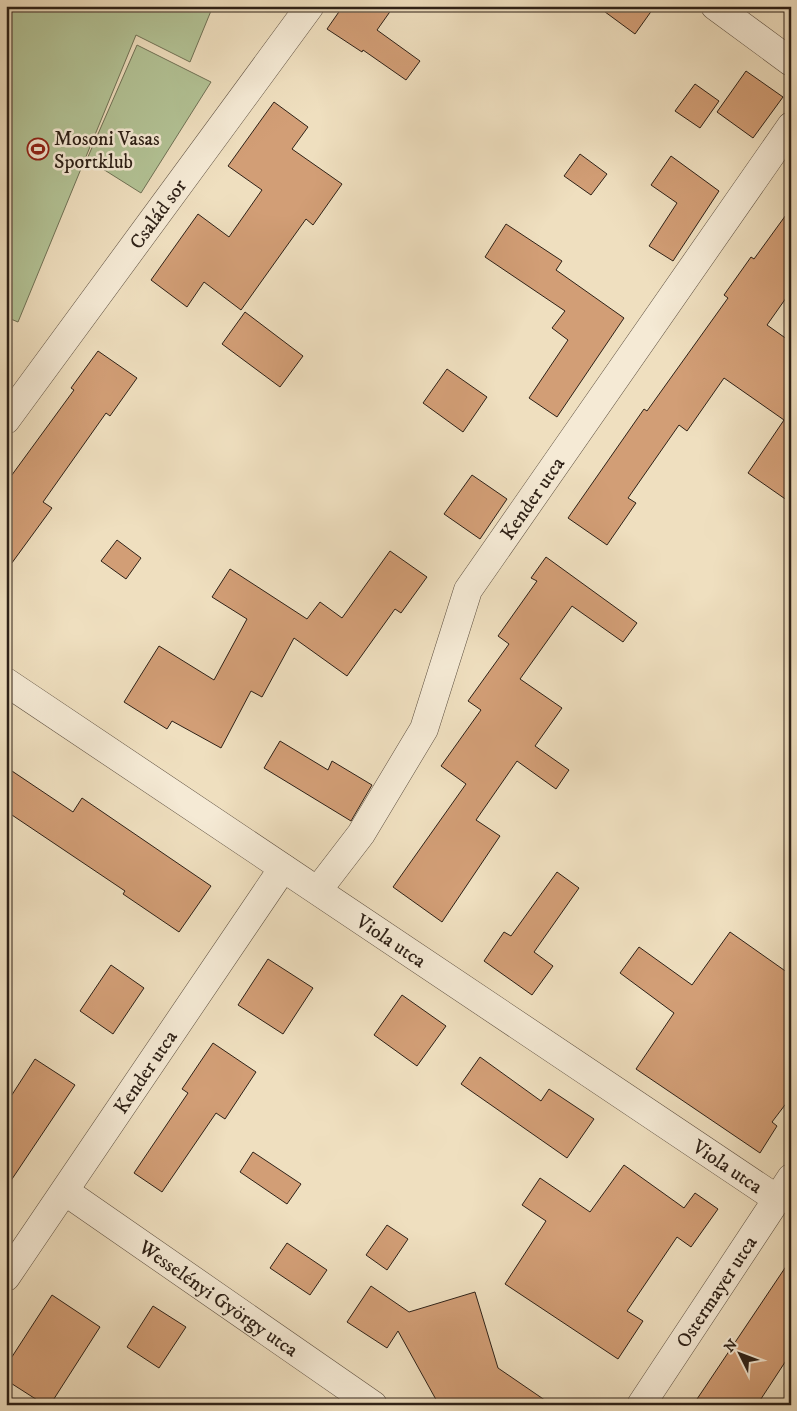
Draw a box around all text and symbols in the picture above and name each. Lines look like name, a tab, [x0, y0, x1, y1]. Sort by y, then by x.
place label: Mosoni Vasas Sportklub	[54, 127, 160, 175]
sports icon: Mosoni Vasas Sportklub	[26, 137, 50, 161]
street label: Család sor	[125, 174, 193, 255]
street label: Kender utca	[496, 452, 571, 545]
street label: Viola utca	[350, 909, 431, 974]
street label: Kender utca	[109, 1025, 184, 1119]
street label: Viola utca	[686, 1134, 767, 1200]
street label: Ostermayer utca	[671, 1231, 764, 1353]
street label: Wesselényi György utca	[133, 1235, 303, 1363]
north arrow	[714, 1328, 764, 1378]
text: N	[721, 1335, 742, 1356]

